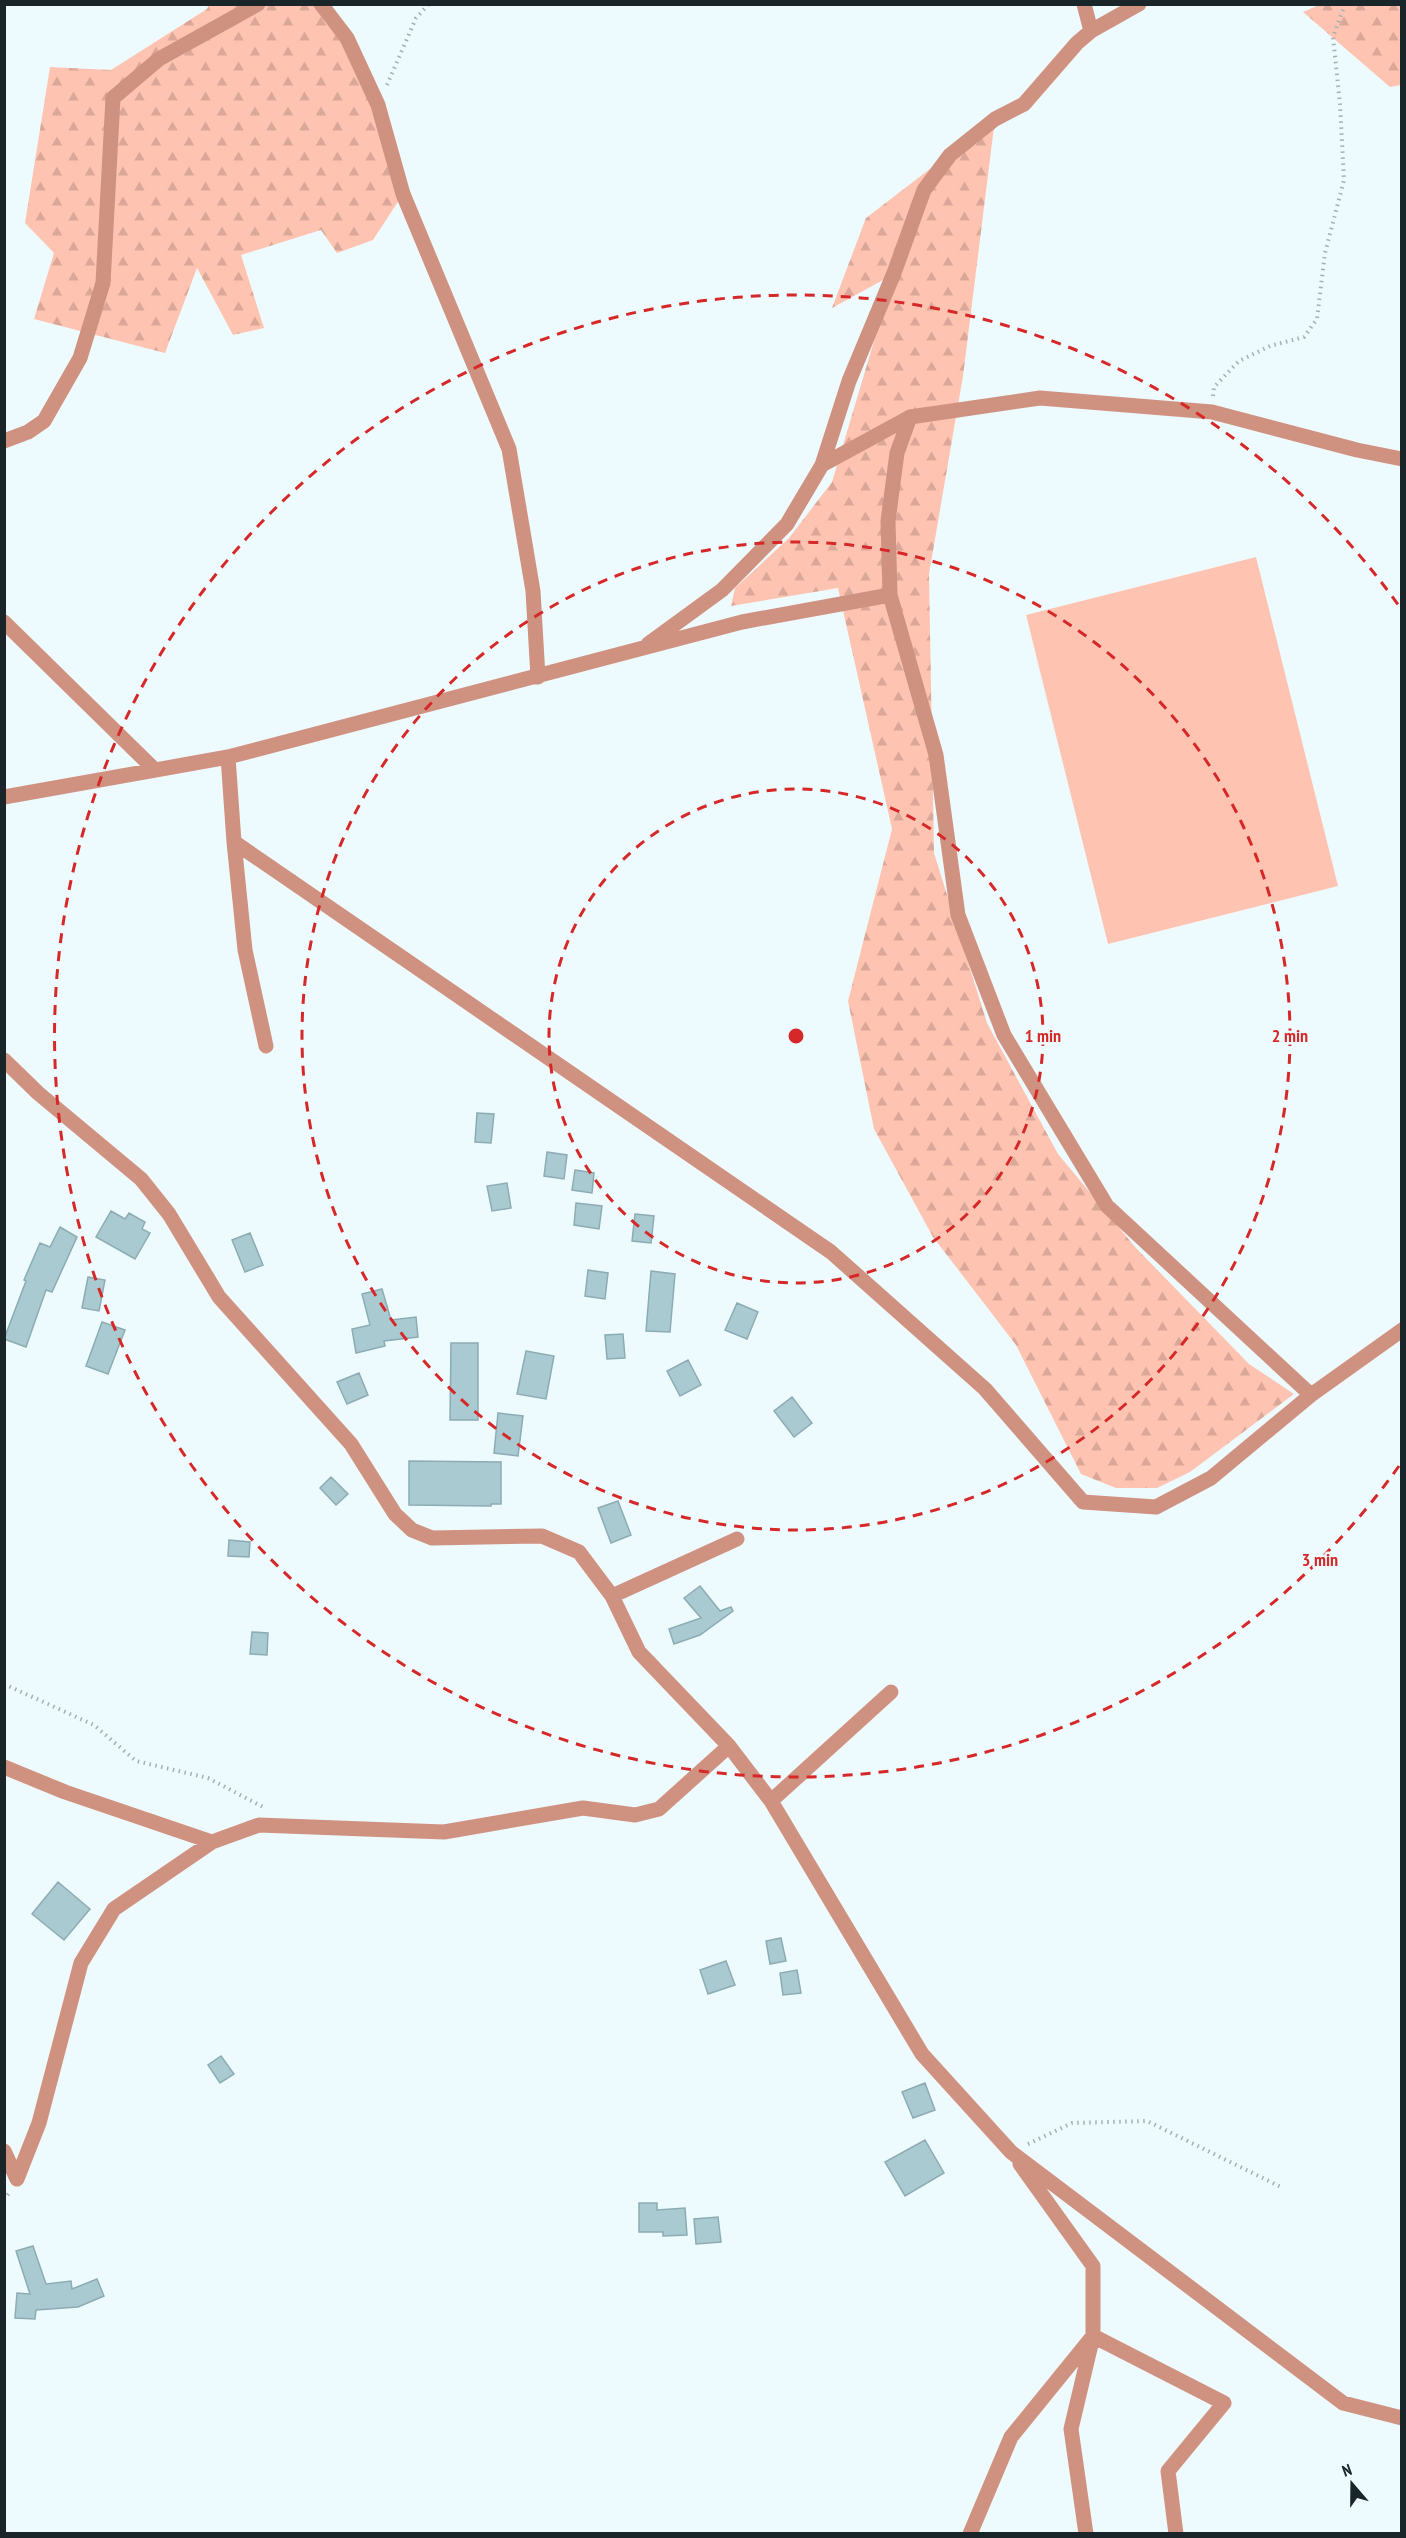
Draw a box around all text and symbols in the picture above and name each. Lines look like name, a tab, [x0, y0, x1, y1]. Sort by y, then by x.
text: 1 min	[1025, 1024, 1061, 1047]
text: 2 min	[1272, 1024, 1308, 1047]
centre of rings	[786, 1026, 806, 1046]
text: 3 min	[1302, 1548, 1338, 1571]
north arrow	[1322, 2454, 1382, 2514]
text: N	[1339, 2459, 1354, 2481]

